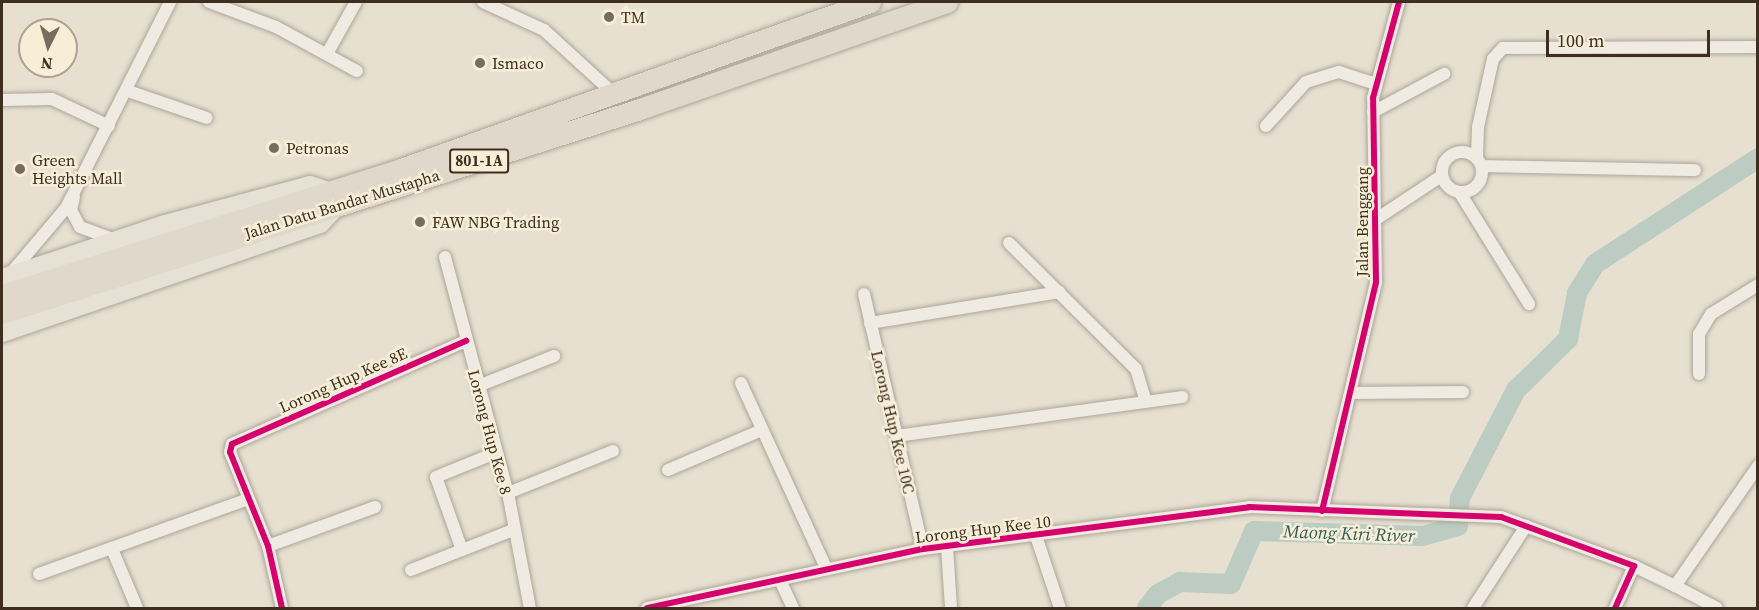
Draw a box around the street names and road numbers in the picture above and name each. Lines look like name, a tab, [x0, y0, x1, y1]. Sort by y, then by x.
road number: 801-1A	[449, 149, 509, 173]
street label: Jalan Datu Bandar Mustapha	[242, 165, 442, 243]
street label: Jalan Benggang	[1352, 167, 1372, 277]
street label: Lorong Hup Kee 8E	[276, 343, 410, 417]
street label: Lorong Hup Kee 10C	[867, 349, 919, 495]
street label: Lorong Hup Kee 8	[464, 368, 516, 496]
street label: Lorong Hup Kee 10	[914, 511, 1052, 547]

